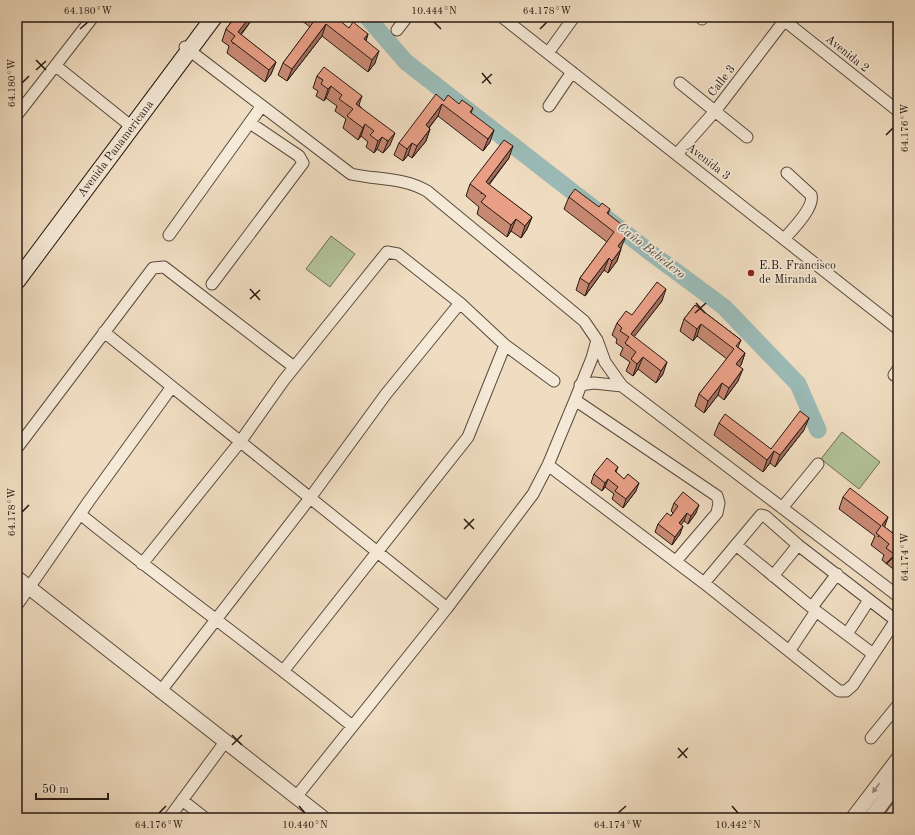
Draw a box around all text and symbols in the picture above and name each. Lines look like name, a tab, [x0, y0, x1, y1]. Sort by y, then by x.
text: 64.180°W	[64, 6, 112, 16]
text: 10.444°N	[411, 6, 457, 16]
text: 64.178°W	[523, 6, 571, 16]
street label: Avenida 2	[823, 33, 871, 75]
text: 64.180°W	[7, 59, 17, 107]
street label: Calle 3	[706, 63, 738, 99]
street label: Avenida Panamericana	[76, 98, 156, 200]
text: 64.176°W	[900, 104, 910, 152]
street label: Avenida 3	[684, 141, 732, 183]
water label: Caño Bebedero	[615, 220, 687, 282]
place label: E.B. Francisco de Miranda	[759, 260, 836, 286]
marker: E.B. Francisco de Miranda	[746, 268, 756, 278]
text: 64.178°W	[7, 488, 17, 536]
text: 64.174°W	[900, 533, 910, 581]
scale bar	[36, 775, 108, 801]
text: 50 m	[42, 783, 69, 796]
one-way arrow	[871, 783, 880, 794]
text: 64.176°W	[135, 820, 183, 830]
text: 10.440°N	[282, 820, 328, 830]
text: 64.174°W	[594, 820, 642, 830]
text: 10.442°N	[715, 820, 761, 830]

